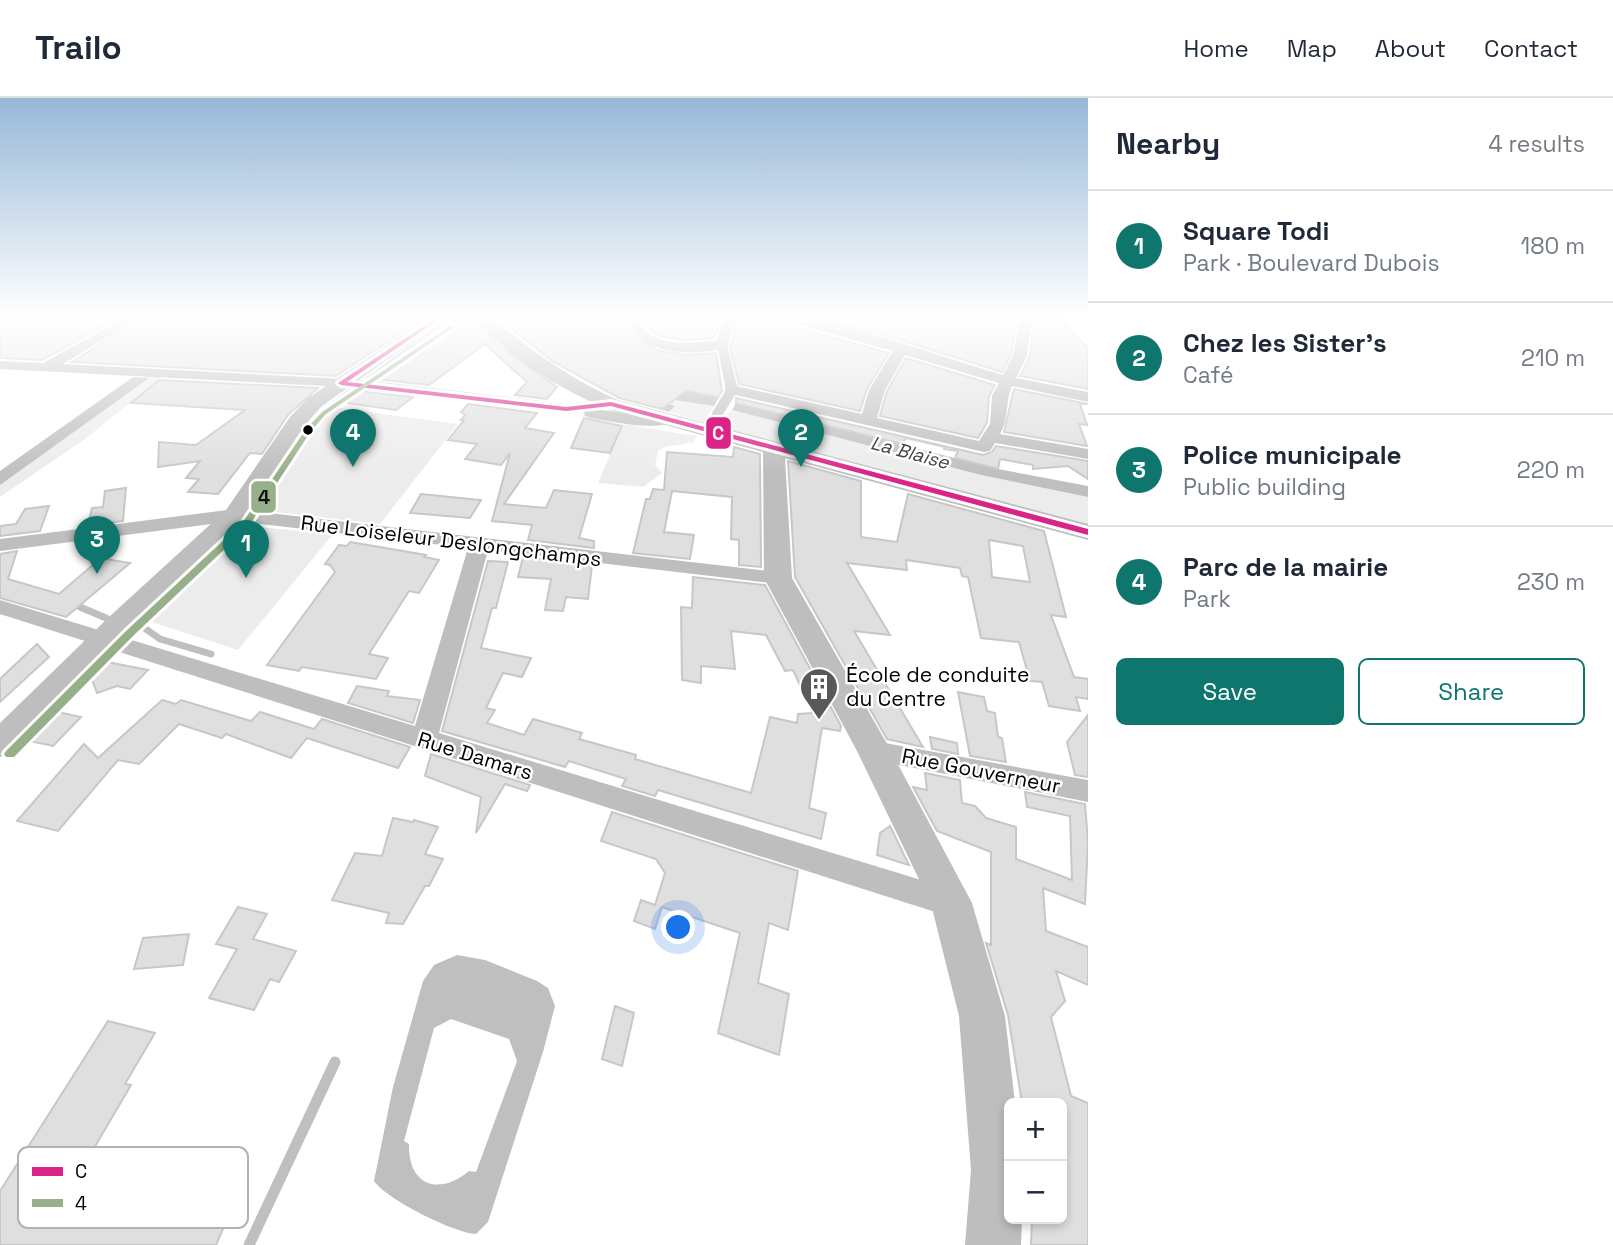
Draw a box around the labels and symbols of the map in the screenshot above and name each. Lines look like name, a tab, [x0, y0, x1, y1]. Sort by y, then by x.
pin: 4	[330, 409, 376, 467]
pin: 2	[778, 409, 824, 467]
line badge: C	[705, 416, 732, 450]
text: C	[712, 421, 724, 446]
unlabelled marker	[301, 423, 315, 437]
water label: La Blaise	[868, 430, 953, 475]
line badge: 4	[250, 480, 277, 514]
text: 4	[258, 485, 270, 510]
street label: Rue Loiseleur Deslongchamps	[299, 509, 603, 572]
pin: 3	[74, 516, 120, 574]
pin: 1	[223, 520, 269, 578]
place label: École de conduite du Centre	[846, 661, 1029, 712]
building icon: École de conduite du Centre	[798, 666, 840, 721]
street label: Rue Damars	[414, 725, 536, 786]
street label: Rue Gouverneur	[900, 742, 1063, 799]
your location	[661, 910, 695, 944]
legend	[18, 1147, 248, 1228]
text: C	[75, 1159, 87, 1184]
text: 4	[75, 1191, 87, 1216]

